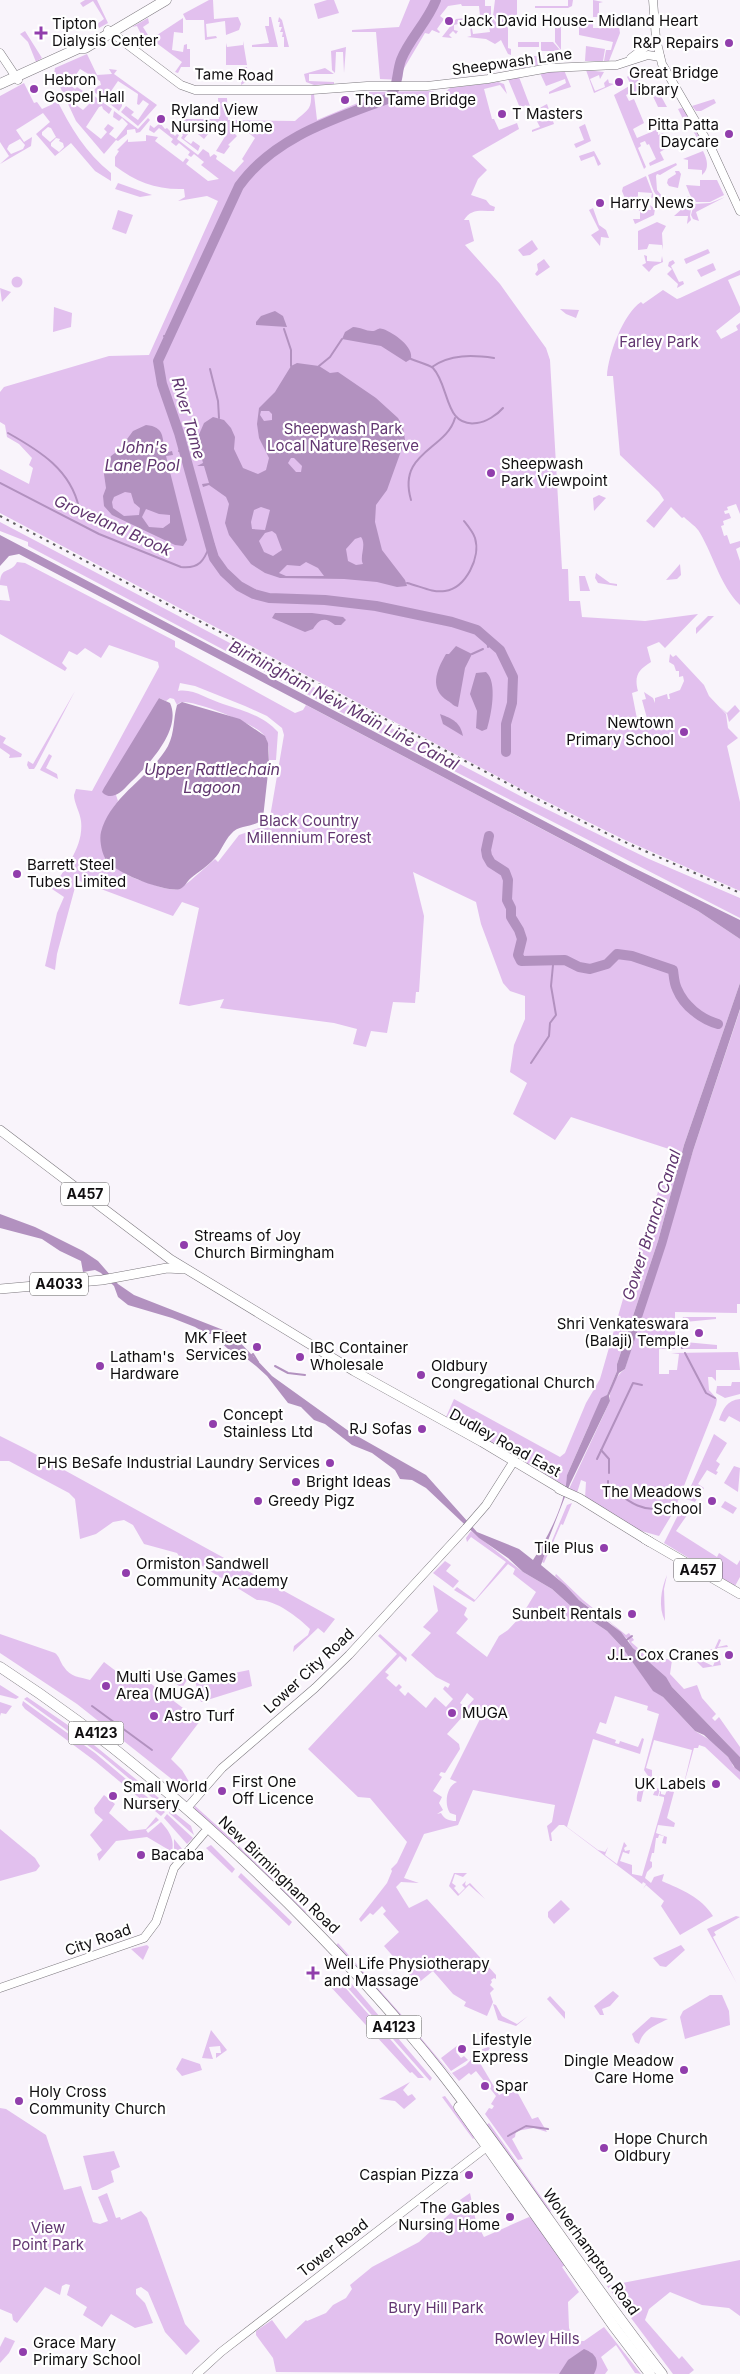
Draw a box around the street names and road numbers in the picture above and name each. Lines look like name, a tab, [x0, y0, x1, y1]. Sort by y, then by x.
street label: Sheepwash Lane	[451, 44, 573, 79]
street label: Tame Road	[194, 64, 274, 85]
road number: A457	[61, 1182, 109, 1206]
road number: A4033	[30, 1272, 88, 1296]
street label: Dudley Road East	[446, 1404, 564, 1481]
road number: A457	[674, 1558, 722, 1582]
street label: Lower City Road	[260, 1624, 358, 1717]
road number: A4123	[68, 1722, 124, 1745]
street label: New Birmingham Road	[215, 1812, 344, 1937]
street label: City Road	[62, 1919, 133, 1960]
road number: A4123	[366, 2015, 422, 2038]
street label: Wolverhampton Road	[539, 2185, 644, 2319]
street label: Tower Road	[294, 2214, 372, 2281]

